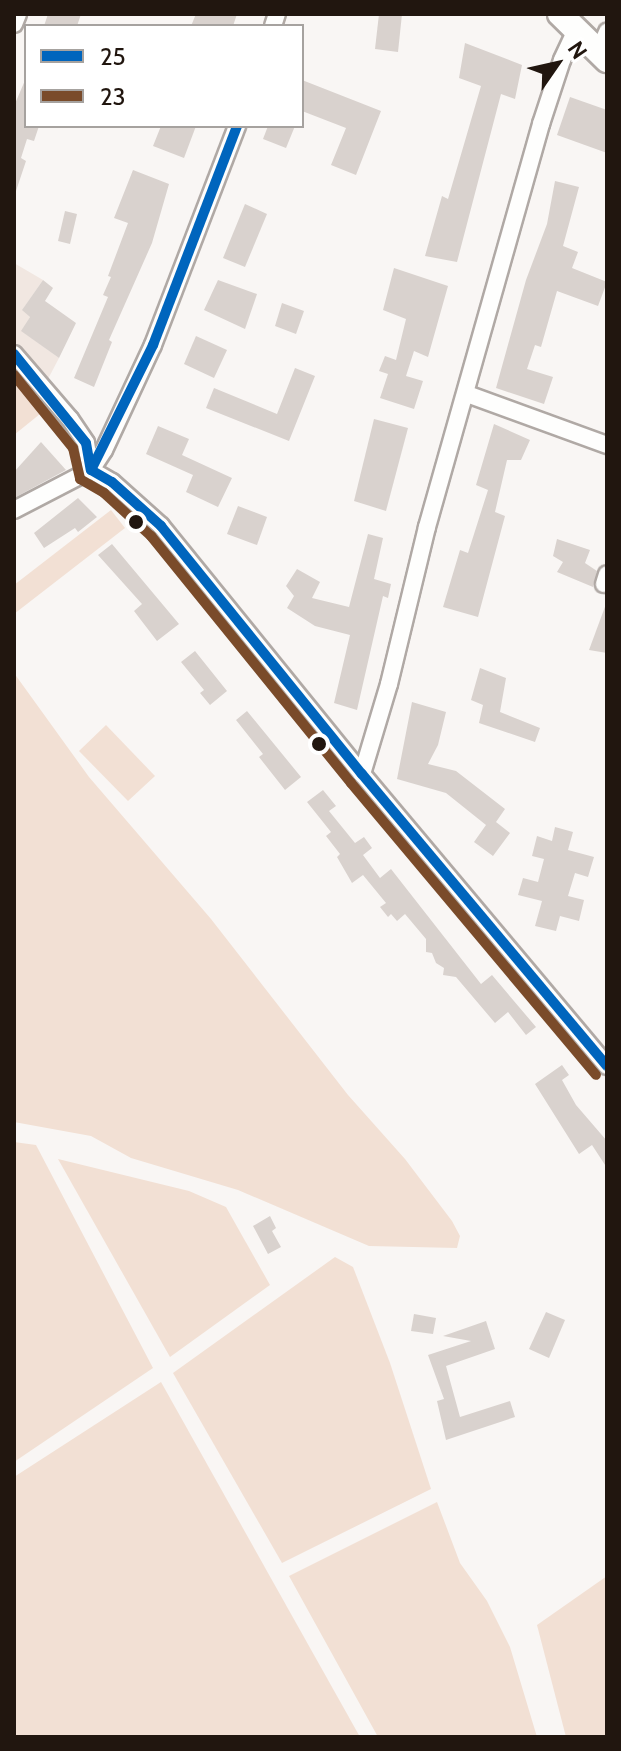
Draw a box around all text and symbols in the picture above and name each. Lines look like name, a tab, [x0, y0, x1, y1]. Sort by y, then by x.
legend	[24, 24, 304, 128]
north arrow	[517, 24, 597, 104]
text: N	[562, 36, 593, 64]
text: 25	[100, 42, 126, 71]
text: 23	[100, 82, 126, 111]
unlabelled marker	[128, 514, 144, 530]
unlabelled marker	[311, 736, 327, 752]

